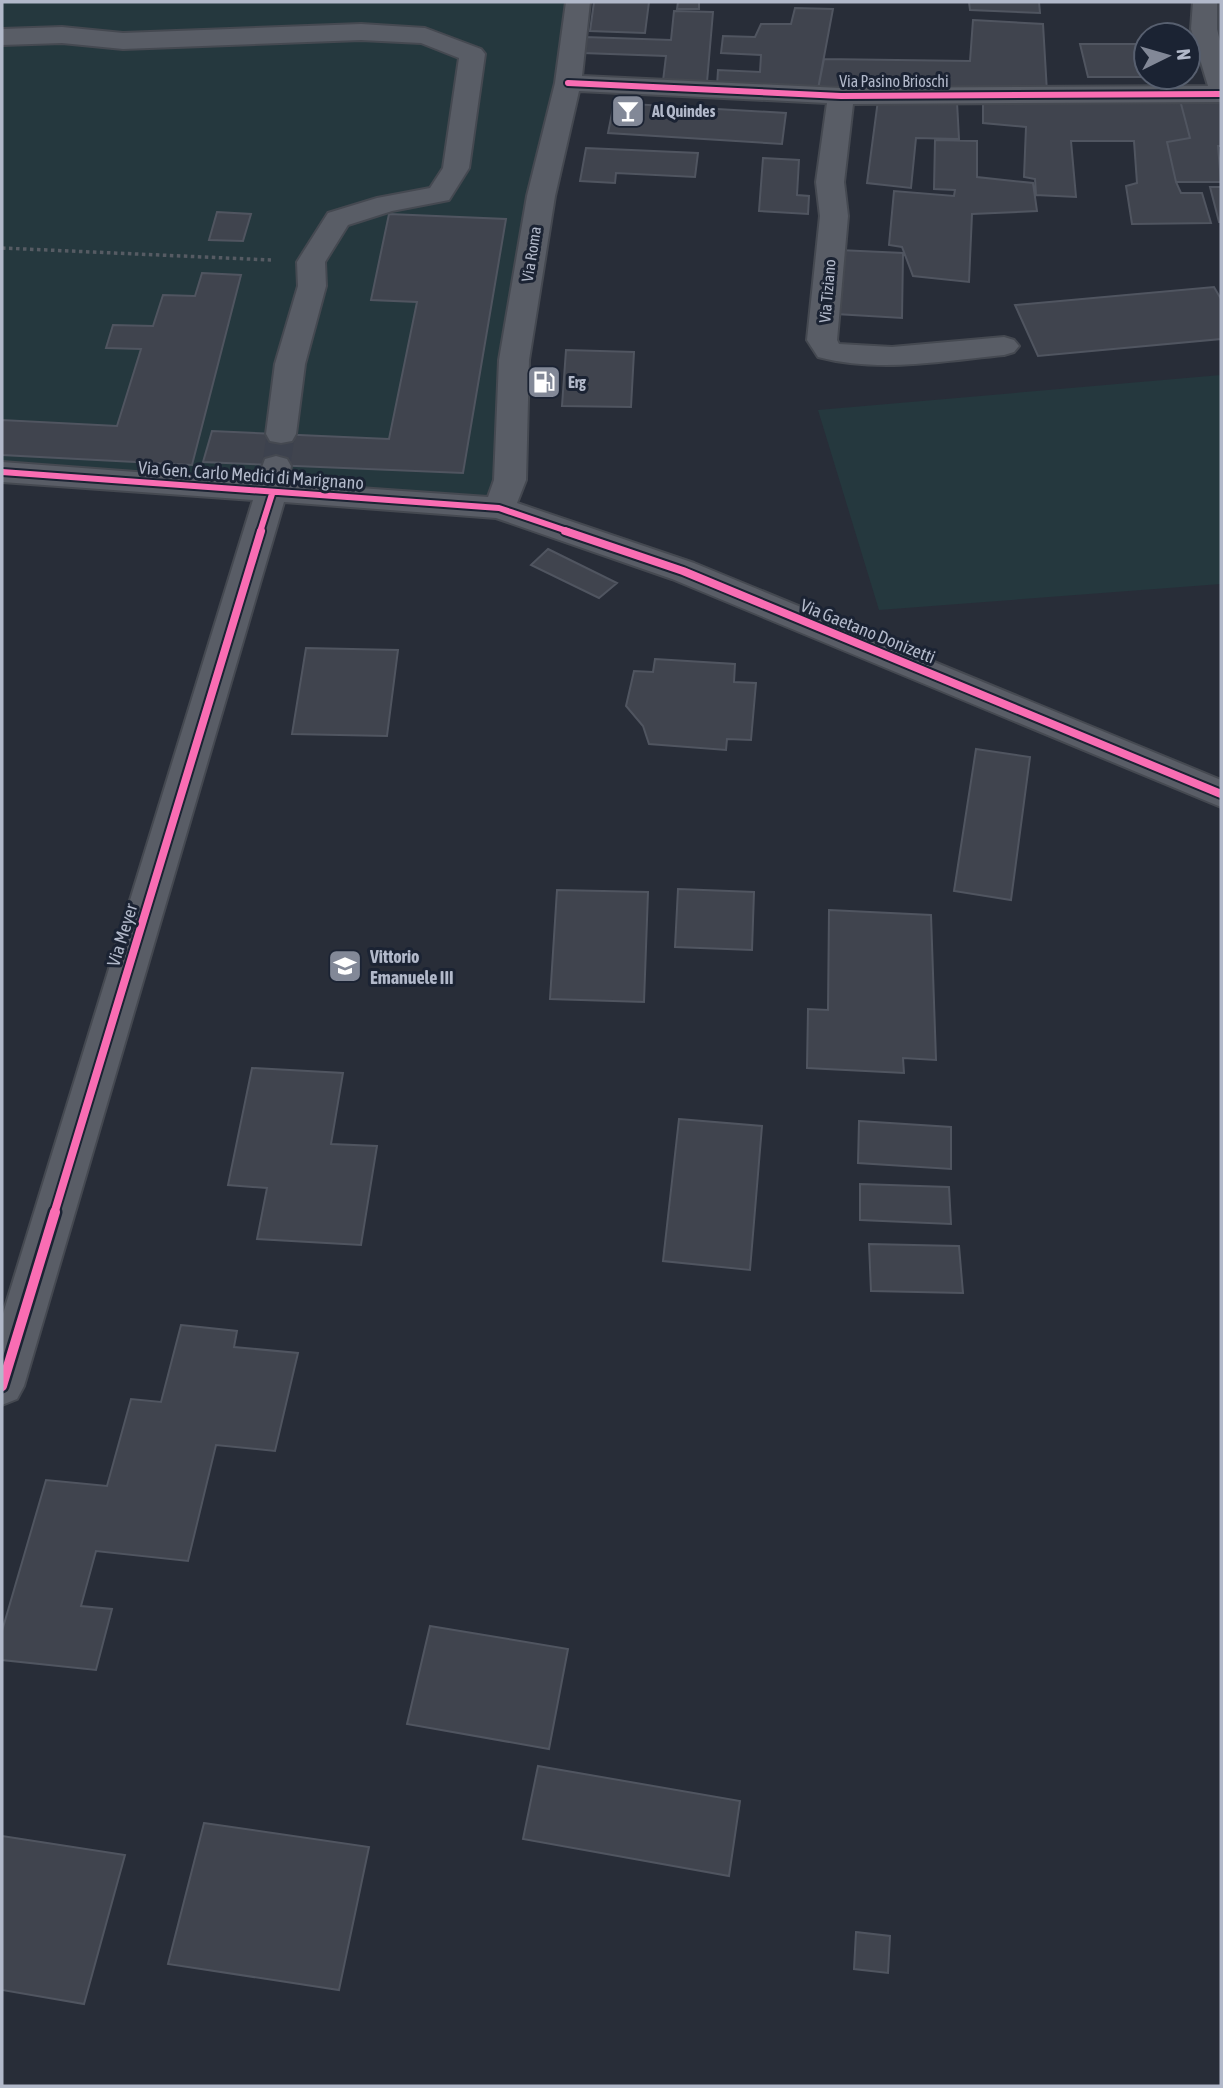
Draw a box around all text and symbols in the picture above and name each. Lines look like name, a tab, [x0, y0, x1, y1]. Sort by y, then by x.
north arrow	[1132, 21, 1202, 91]
text: N	[1172, 48, 1195, 61]
street label: Via Pasino Brioschi	[839, 72, 949, 90]
bar icon: Al Quindes	[609, 92, 647, 130]
place label: Al Quindes	[651, 102, 716, 120]
street label: Via Roma	[518, 225, 544, 283]
street label: Via Tiziano	[815, 258, 839, 324]
fuel station icon: Erg	[525, 363, 563, 401]
place label: Erg	[568, 373, 586, 391]
street label: Via Gen. Carlo Medici di Marignano	[137, 457, 365, 493]
street label: Via Gaetano Donizetti	[798, 594, 938, 668]
street label: Via Meyer	[103, 900, 142, 969]
place label: Vittorio Emanuele III	[369, 946, 454, 988]
school or university icon: Vittorio Emanuele III	[326, 947, 364, 985]

